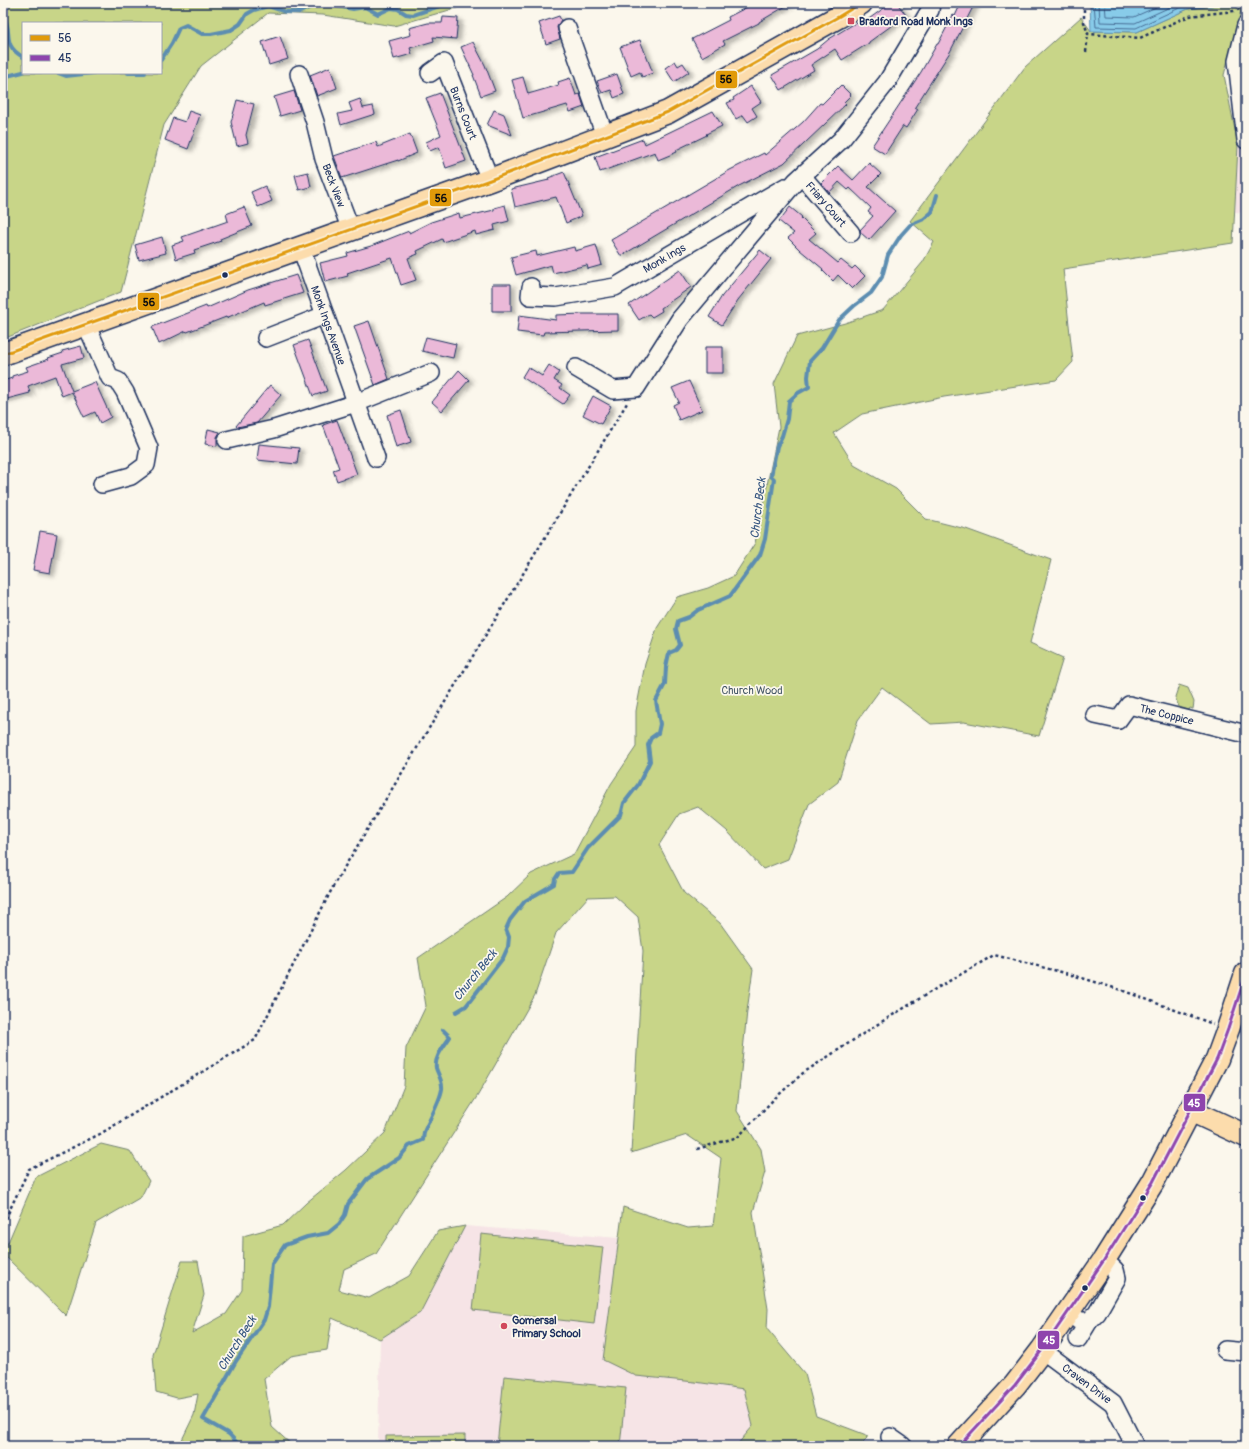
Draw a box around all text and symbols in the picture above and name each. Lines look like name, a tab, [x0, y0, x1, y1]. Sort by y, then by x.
place label: Bradford Road Monk Ings	[859, 15, 973, 28]
marker: Bradford Road Monk Ings	[846, 16, 856, 26]
legend	[22, 22, 162, 74]
text: 56	[58, 31, 72, 46]
text: 45	[58, 51, 71, 66]
line badge: 56	[715, 70, 738, 89]
text: 56	[720, 73, 733, 86]
street label: Burns Court	[447, 85, 480, 142]
street label: Beck View	[319, 162, 348, 210]
street label: Friary Court	[803, 179, 849, 230]
line badge: 56	[429, 188, 452, 207]
text: 56	[435, 192, 448, 205]
street label: Monk Ings	[641, 241, 688, 276]
unlabelled marker	[220, 270, 230, 280]
street label: Monk Ings Avenue	[308, 284, 348, 367]
line badge: 56	[137, 292, 160, 311]
text: 56	[143, 296, 156, 309]
water label: Church Beck	[747, 476, 770, 539]
park label: Church Wood	[721, 684, 783, 697]
street label: The Coppice	[1138, 702, 1196, 728]
water label: Church Beck	[450, 946, 501, 1004]
line badge: 45	[1183, 1093, 1206, 1112]
text: 45	[1187, 1097, 1200, 1110]
unlabelled marker	[1138, 1193, 1148, 1203]
unlabelled marker	[1080, 1283, 1090, 1293]
water label: Church Beck	[215, 1312, 261, 1373]
place label: Gomersal Primary School	[512, 1314, 581, 1340]
marker: Gomersal Primary School	[499, 1321, 509, 1331]
line badge: 45	[1037, 1330, 1060, 1350]
text: 45	[1042, 1334, 1055, 1347]
street label: Craven Drive	[1059, 1361, 1114, 1407]

